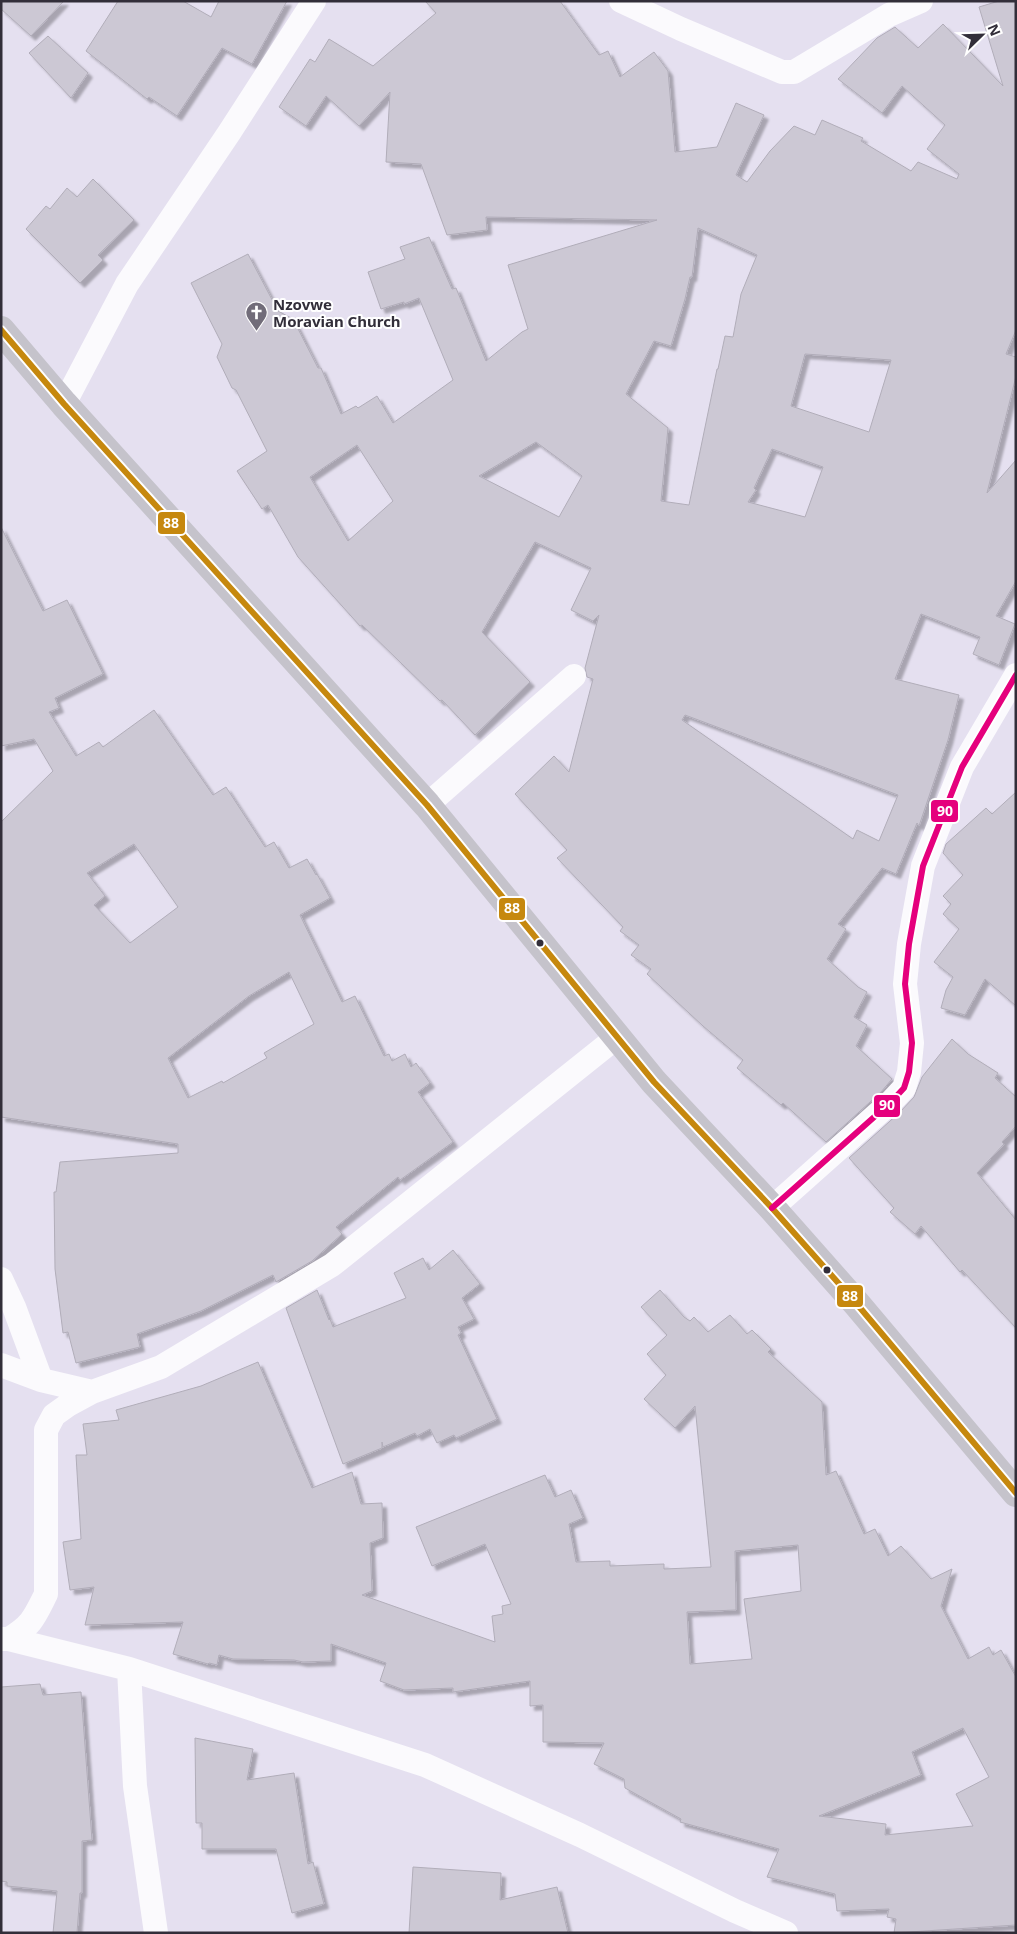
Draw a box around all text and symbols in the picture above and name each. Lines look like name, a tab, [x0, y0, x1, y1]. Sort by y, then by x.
north arrow	[957, 10, 1007, 60]
text: N	[983, 21, 1005, 39]
place label: Nzovwe Moravian Church	[273, 294, 401, 331]
church icon: Nzovwe Moravian Church	[245, 301, 269, 332]
line badge: 88	[157, 511, 186, 535]
text: 88	[163, 513, 179, 532]
line badge: 90	[930, 799, 959, 823]
text: 90	[937, 801, 953, 820]
line badge: 88	[498, 897, 526, 921]
text: 88	[504, 898, 520, 917]
unlabelled marker	[535, 938, 545, 948]
line badge: 90	[873, 1094, 901, 1118]
text: 90	[879, 1095, 895, 1114]
unlabelled marker	[822, 1265, 832, 1275]
line badge: 88	[836, 1284, 864, 1308]
text: 88	[842, 1286, 858, 1305]

